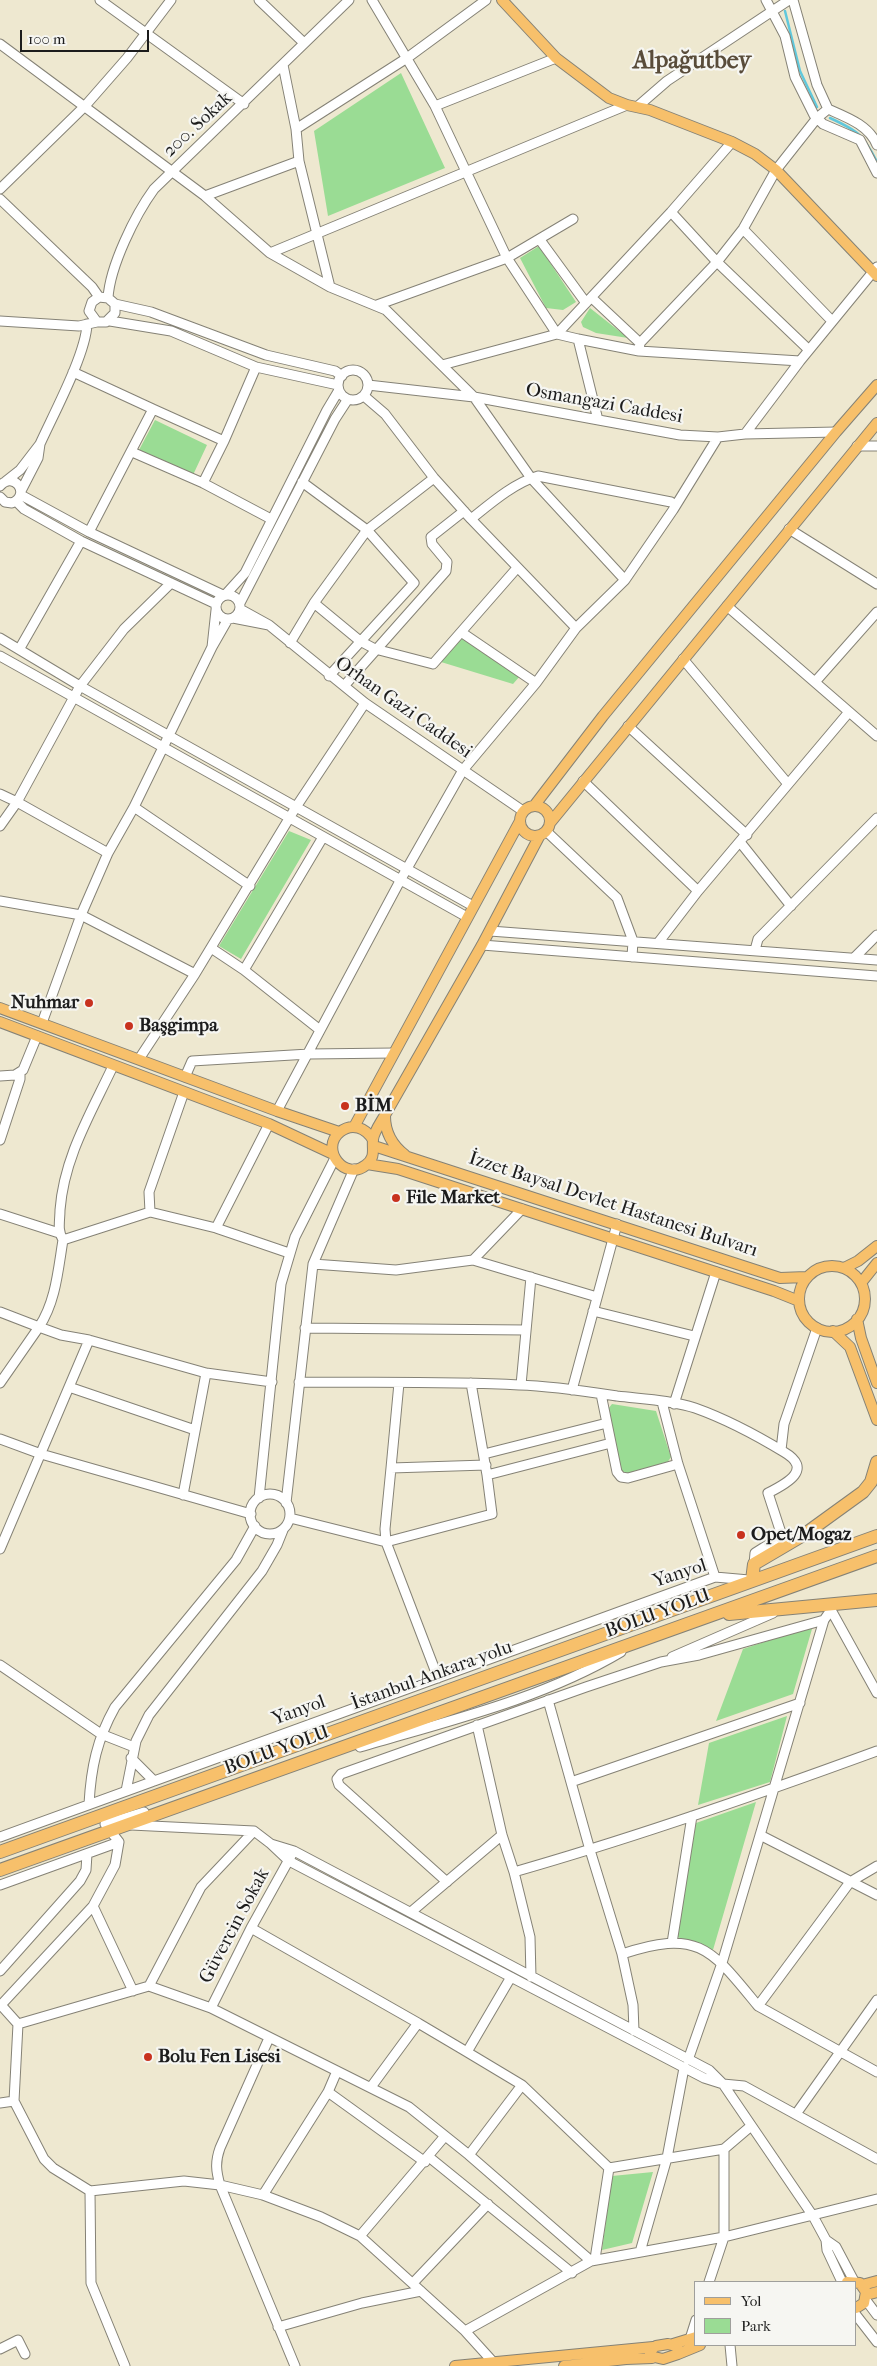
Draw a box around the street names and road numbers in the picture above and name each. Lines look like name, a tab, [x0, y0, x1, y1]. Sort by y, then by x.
street label: 200. Sokak	[159, 87, 237, 163]
street label: Osmangazi Caddesi	[524, 379, 684, 429]
street label: Orhan Gazi Caddesi	[330, 652, 476, 764]
street label: İzzet Baysal Devlet Hastanesi Bulvarı	[466, 1147, 760, 1263]
street label: Yanyol	[650, 1555, 710, 1593]
street label: BOLU YOLU	[602, 1584, 714, 1644]
street label: İstanbul-Ankara yolu	[348, 1636, 516, 1716]
street label: Yanyol	[269, 1691, 329, 1731]
street label: BOLU YOLU	[221, 1721, 333, 1781]
street label: Güvercin Sokak	[195, 1864, 275, 1988]

